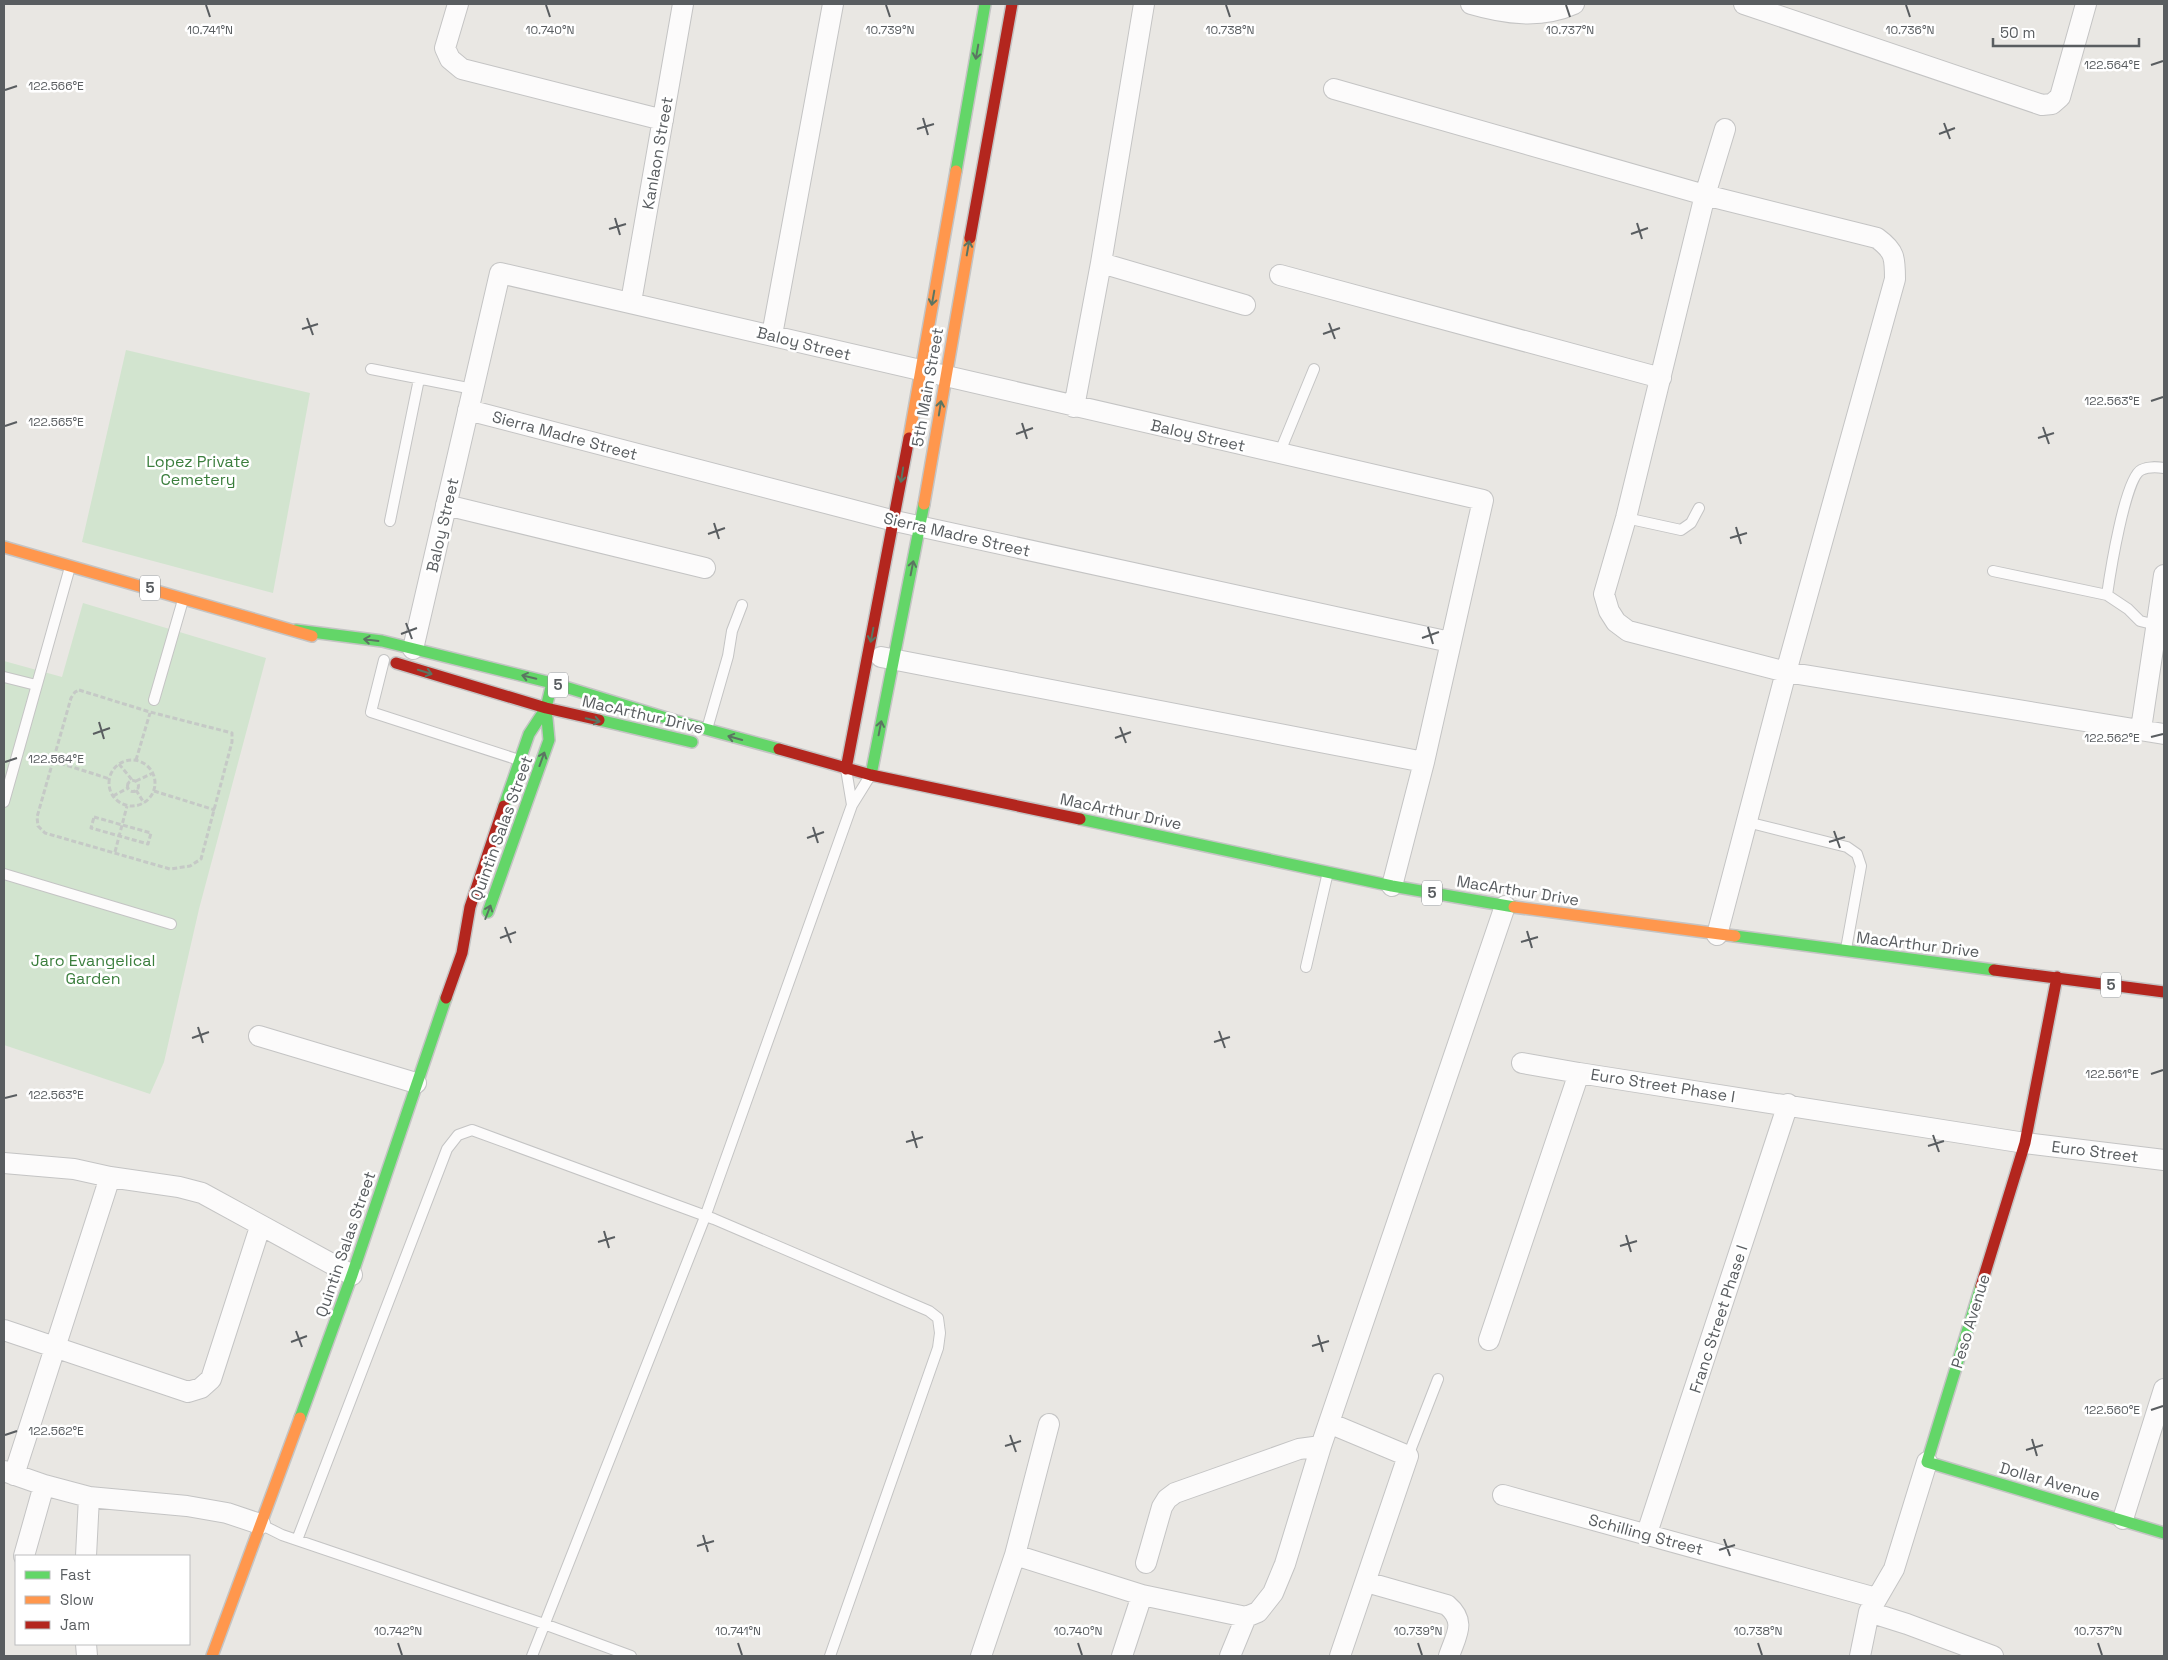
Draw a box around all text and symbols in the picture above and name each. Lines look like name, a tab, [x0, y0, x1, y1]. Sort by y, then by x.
scale bar	[1993, 15, 2139, 47]
text: 10.741°N	[187, 22, 233, 38]
text: 10.740°N	[526, 22, 574, 38]
text: 10.739°N	[865, 22, 915, 38]
text: 10.738°N	[1205, 22, 1255, 38]
text: 10.737°N	[1546, 22, 1594, 38]
text: 10.736°N	[1885, 22, 1935, 38]
text: 50 m	[2000, 23, 2035, 42]
one-way arrow	[971, 43, 981, 59]
text: 122.564°E	[2084, 57, 2140, 73]
text: 122.566°E	[28, 78, 84, 94]
street label: Kanlaon Street	[637, 95, 678, 211]
one-way arrow	[964, 240, 973, 256]
one-way arrow	[927, 289, 937, 305]
street label: Baloy Street	[755, 322, 853, 365]
street label: 5th Main Street	[907, 326, 948, 448]
text: 122.563°E	[2084, 393, 2140, 409]
one-way arrow	[935, 400, 945, 416]
street label: Sierra Madre Street	[490, 406, 640, 465]
text: 122.565°E	[28, 414, 84, 430]
street label: Baloy Street	[1149, 414, 1247, 457]
park label: Lopez Private Cemetery	[146, 451, 250, 490]
one-way arrow	[897, 467, 907, 483]
street label: Baloy Street	[421, 476, 464, 574]
street label: Sierra Madre Street	[882, 507, 1032, 562]
one-way arrow	[908, 561, 917, 577]
road number: 5	[140, 576, 160, 600]
one-way arrow	[867, 627, 877, 643]
one-way arrow	[363, 635, 379, 645]
one-way arrow	[417, 668, 433, 678]
one-way arrow	[521, 672, 537, 681]
road number: 5	[548, 672, 568, 698]
street label: MacArthur Drive	[580, 690, 706, 739]
one-way arrow	[584, 715, 600, 725]
one-way arrow	[876, 720, 886, 736]
text: 122.562°E	[2084, 730, 2140, 746]
one-way arrow	[727, 733, 743, 742]
text: 122.564°E	[28, 751, 84, 767]
one-way arrow	[538, 751, 548, 767]
street label: Quintin Salas Street	[465, 753, 537, 904]
street label: MacArthur Drive	[1058, 788, 1184, 835]
street label: MacArthur Drive	[1455, 870, 1581, 911]
road number: 5	[1422, 880, 1442, 906]
one-way arrow	[484, 905, 493, 920]
street label: MacArthur Drive	[1855, 927, 1981, 962]
park label: Jaro Evangelical Garden	[31, 950, 155, 989]
road number: 5	[2101, 972, 2121, 998]
street label: Euro Street Phase I	[1589, 1064, 1737, 1107]
text: 122.561°E	[2085, 1066, 2139, 1082]
text: 122.563°E	[28, 1087, 84, 1103]
street label: Euro Street	[2050, 1136, 2140, 1167]
street label: Quintin Salas Street	[311, 1169, 380, 1320]
street label: Franc Street Phase I	[1685, 1242, 1752, 1396]
street label: Peso Avenue	[1946, 1271, 1995, 1371]
text: 122.560°E	[2084, 1402, 2140, 1418]
text: 122.562°E	[28, 1423, 84, 1439]
street label: Dollar Avenue	[1997, 1457, 2103, 1506]
street label: Schilling Street	[1586, 1509, 1706, 1560]
legend	[15, 1555, 190, 1645]
text: Fast	[60, 1565, 91, 1584]
text: Slow	[60, 1590, 94, 1609]
text: Jam	[60, 1615, 90, 1634]
text: 10.742°N	[374, 1623, 422, 1639]
text: 10.741°N	[715, 1623, 761, 1639]
text: 10.740°N	[1054, 1623, 1102, 1639]
text: 10.739°N	[1393, 1623, 1443, 1639]
text: 10.738°N	[1733, 1623, 1783, 1639]
text: 10.737°N	[2074, 1623, 2122, 1639]

